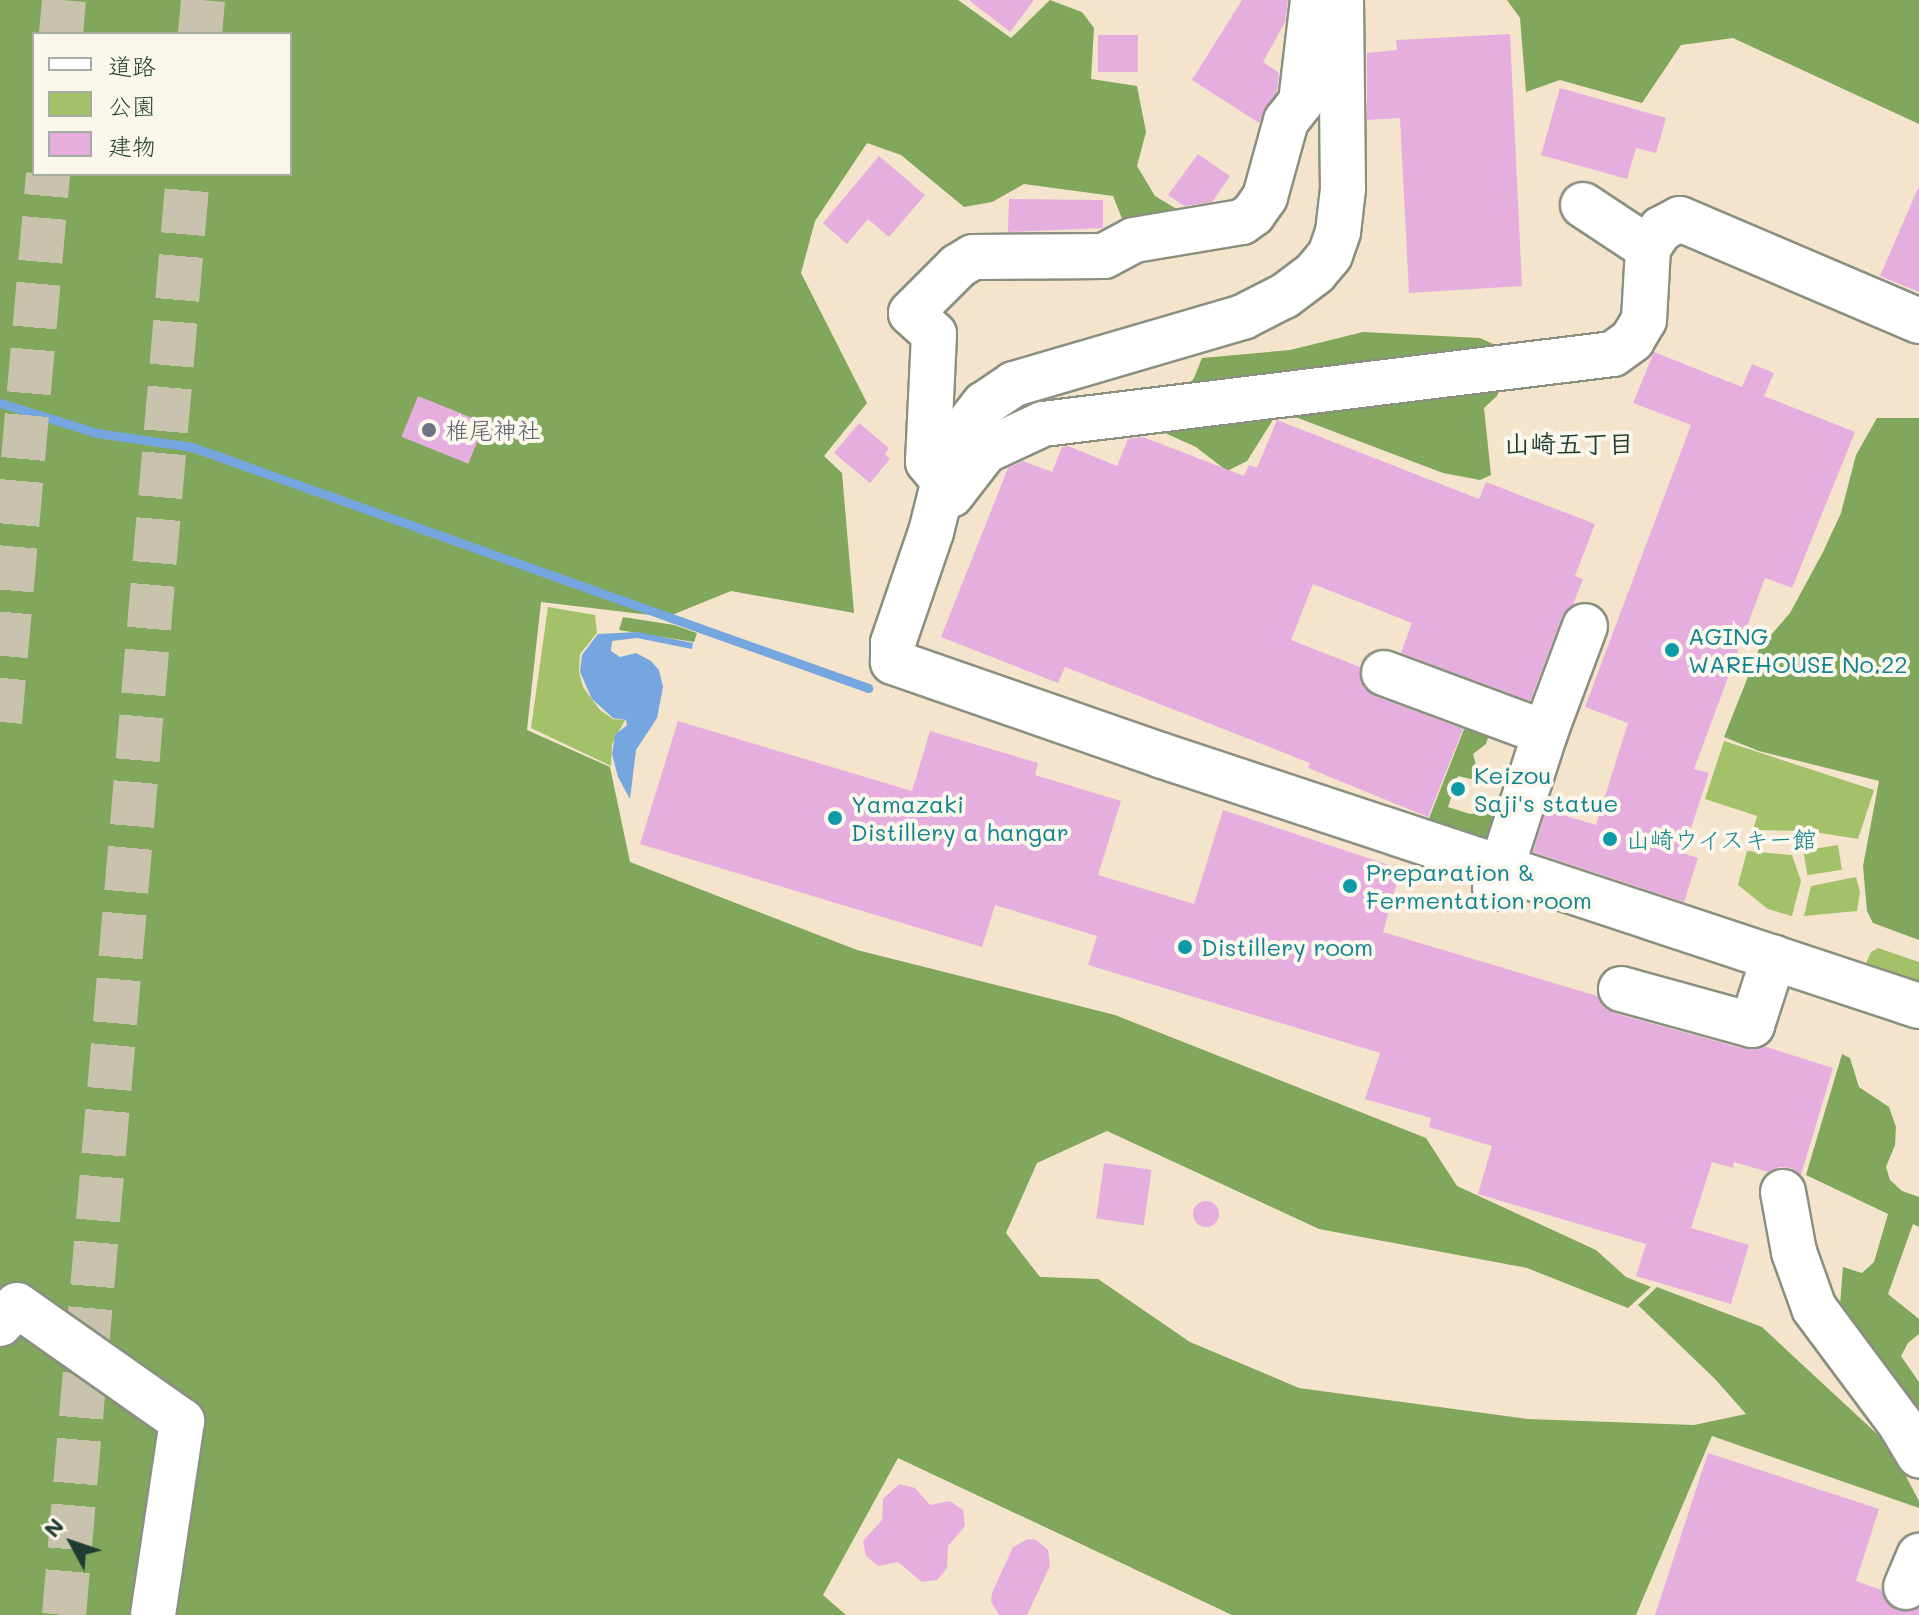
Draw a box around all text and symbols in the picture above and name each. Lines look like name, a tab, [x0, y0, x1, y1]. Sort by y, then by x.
legend	[32, 32, 292, 176]
text: 道路	[108, 50, 156, 81]
text: 公園	[108, 90, 156, 121]
text: 建物	[108, 130, 156, 161]
place label: 椎尾神社	[445, 416, 541, 444]
marker: 椎尾神社	[420, 421, 438, 439]
district label: 山崎五丁目	[1504, 428, 1634, 460]
place label: AGING WAREHOUSE No.22	[1688, 622, 1908, 678]
marker: AGING WAREHOUSE No.22	[1663, 641, 1681, 659]
place label: Keizou Saji's statue	[1474, 761, 1618, 817]
marker: Keizou Saji's statue	[1449, 780, 1467, 798]
place label: Yamazaki Distillery a hangar	[851, 790, 1069, 846]
marker: Yamazaki Distillery a hangar	[826, 809, 844, 827]
place label: 山崎ウイスキー館	[1626, 825, 1818, 853]
marker: 山崎ウイスキー館	[1601, 830, 1619, 848]
place label: Preparation & Fermentation room	[1366, 858, 1592, 914]
marker: Preparation & Fermentation room	[1341, 877, 1359, 895]
place label: Distillery room	[1201, 933, 1373, 961]
marker: Distillery room	[1176, 938, 1194, 956]
north arrow	[32, 1503, 112, 1583]
text: N	[37, 1512, 70, 1543]

